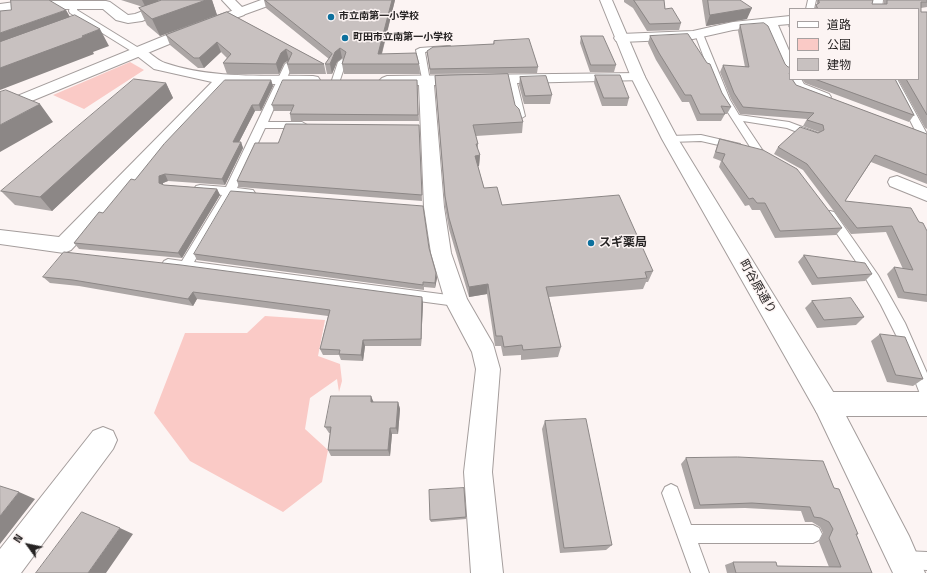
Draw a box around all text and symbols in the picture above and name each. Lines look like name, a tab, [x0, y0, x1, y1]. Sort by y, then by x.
legend	[789, 8, 919, 80]
place label: 市立南第一小学校	[339, 11, 419, 23]
marker: 市立南第一小学校	[326, 12, 336, 22]
text: 道路	[827, 15, 851, 34]
place label: 町田市立南第一小学校	[353, 32, 453, 44]
marker: 町田市立南第一小学校	[340, 33, 350, 43]
text: 公園	[827, 35, 851, 54]
text: 建物	[827, 55, 851, 74]
place label: スギ薬局	[599, 236, 647, 250]
marker: スギ薬局	[586, 238, 596, 248]
street label: 町谷原通り	[736, 257, 778, 317]
north arrow	[8, 525, 48, 565]
text: N	[9, 531, 27, 546]

